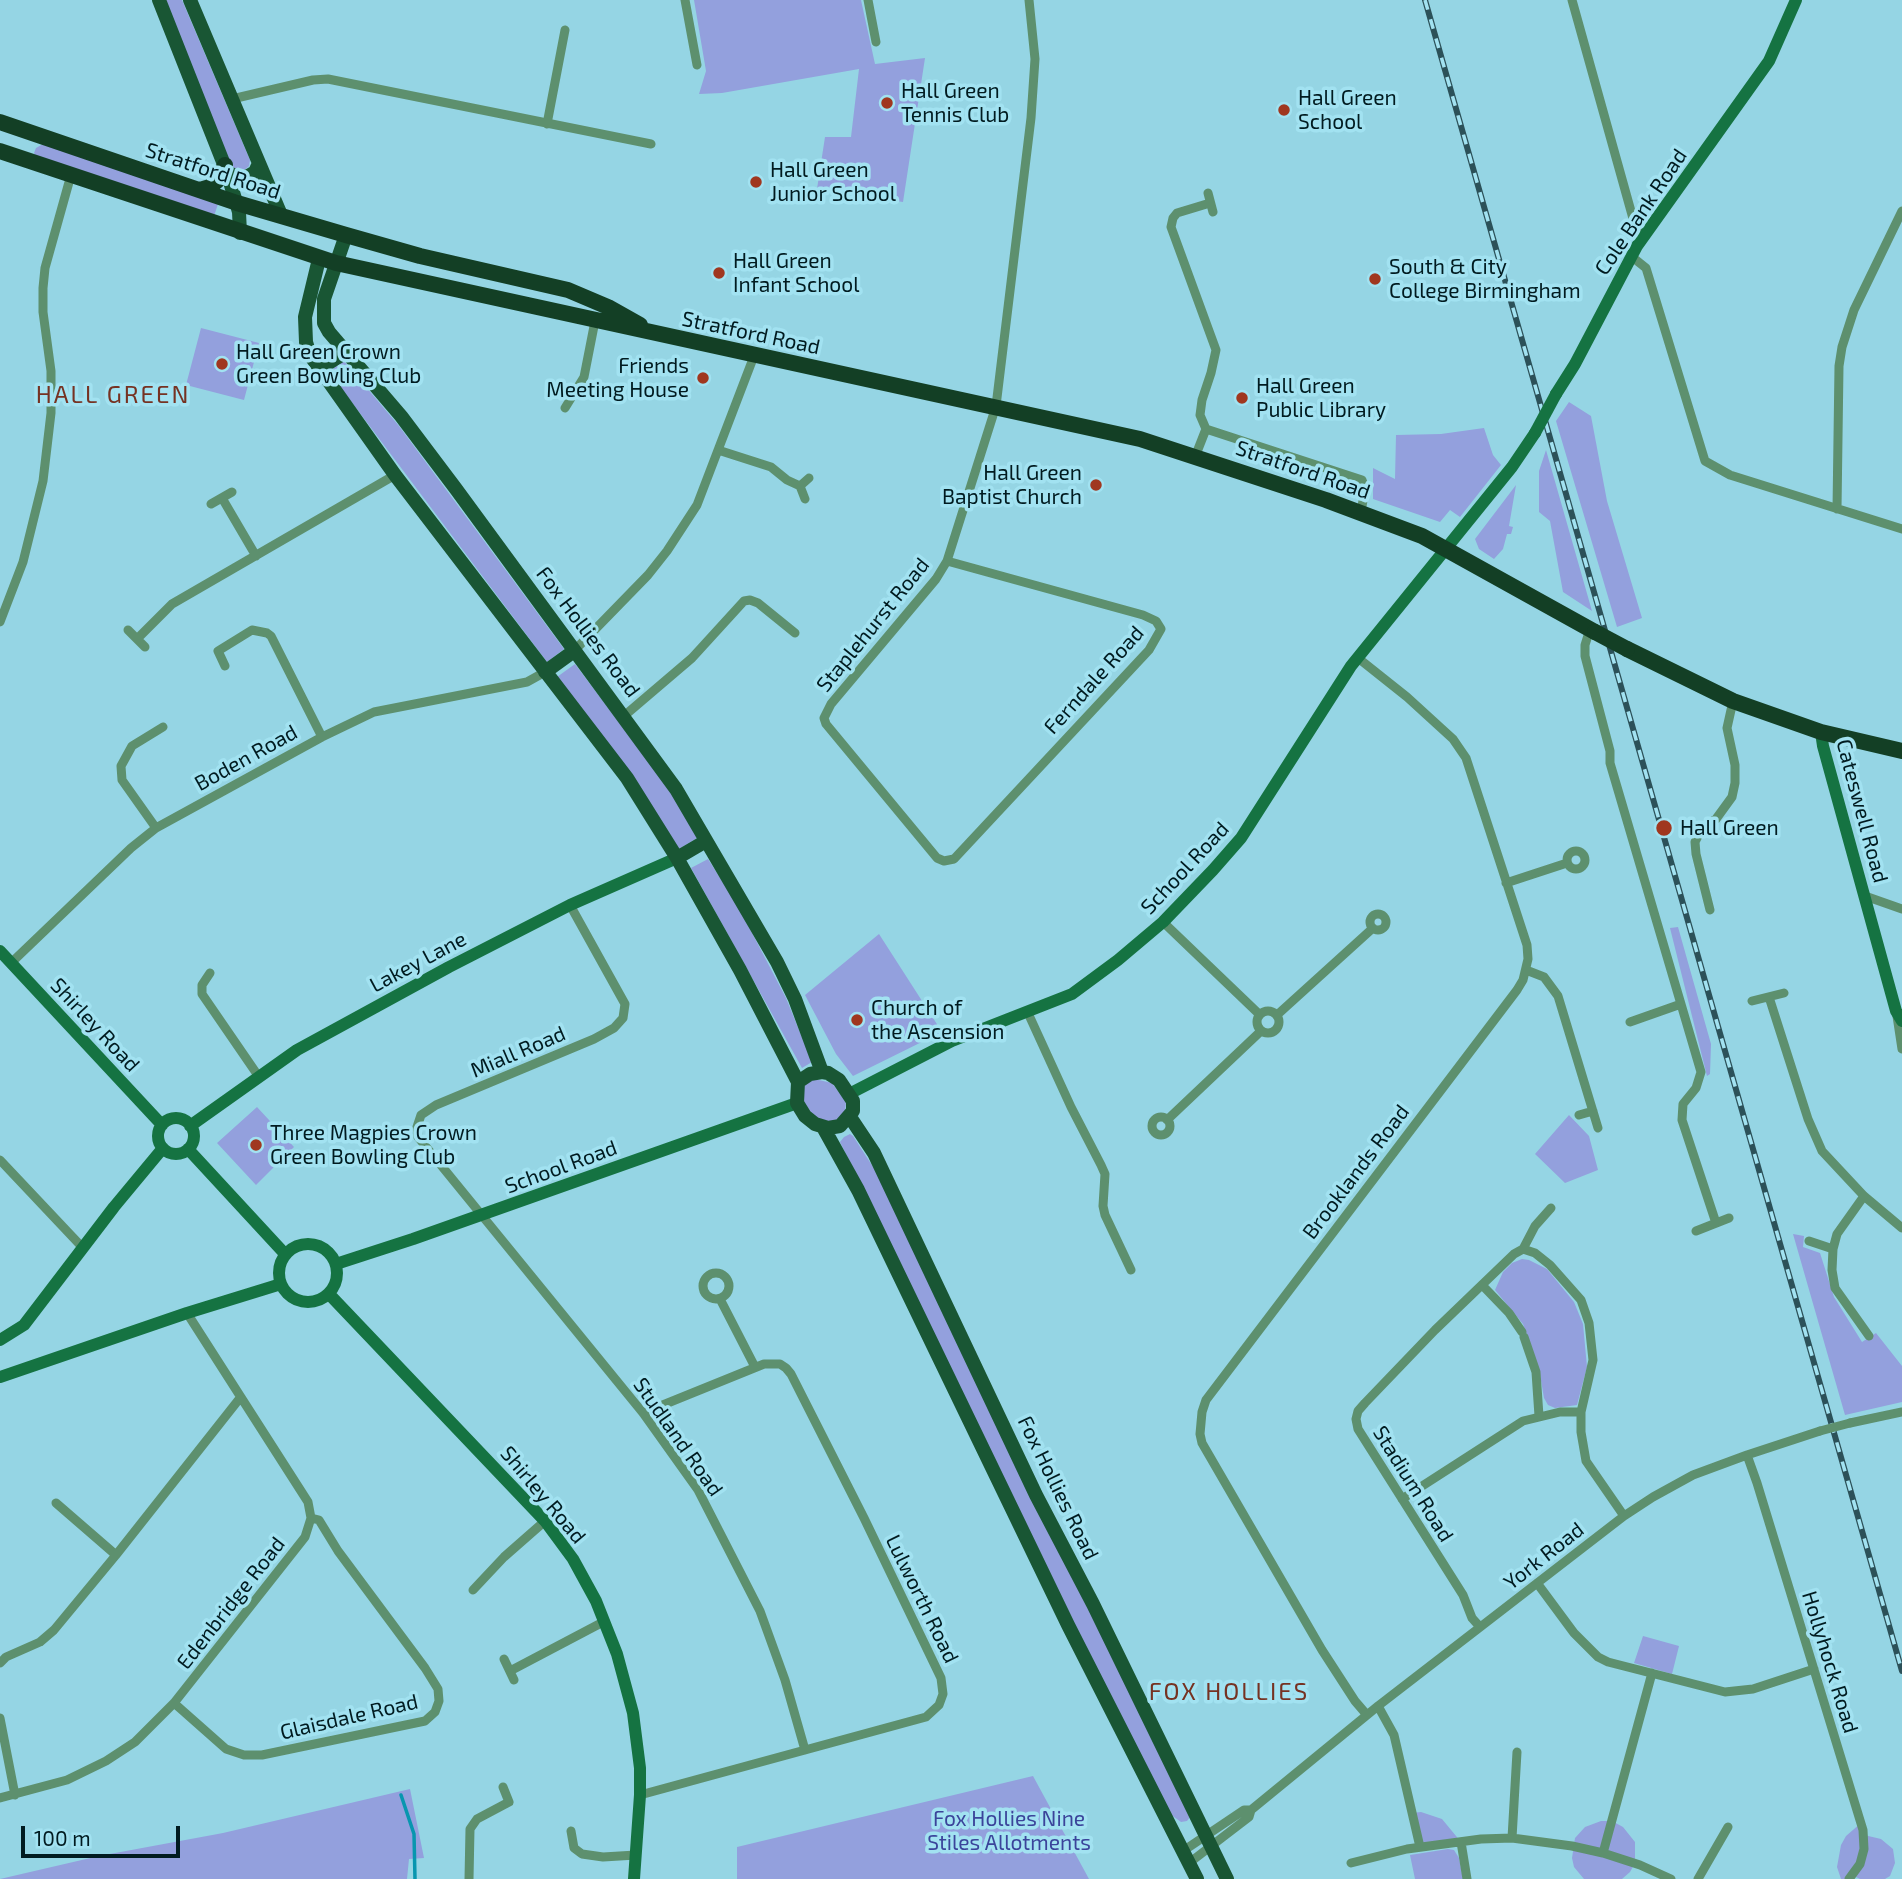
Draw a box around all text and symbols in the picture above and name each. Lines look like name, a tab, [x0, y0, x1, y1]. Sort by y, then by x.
place label: Hall Green Tennis Club	[901, 78, 1009, 128]
place label: Hall Green School	[1298, 85, 1397, 135]
marker: Hall Green Tennis Club	[879, 95, 895, 111]
marker: Hall Green School	[1276, 102, 1292, 118]
street label: Stratford Road	[142, 137, 284, 205]
street label: Cole Bank Road	[1590, 144, 1692, 280]
place label: Hall Green Junior School	[770, 157, 896, 207]
marker: Hall Green Junior School	[748, 174, 764, 190]
place label: Hall Green Infant School	[733, 248, 859, 298]
place label: South & City College Birmingham	[1389, 254, 1581, 304]
marker: Hall Green Infant School	[711, 265, 727, 281]
marker: South & City College Birmingham	[1367, 271, 1383, 287]
street label: Stratford Road	[680, 306, 822, 360]
place label: Hall Green Crown Green Bowling Club	[236, 339, 421, 389]
place label: Friends Meeting House	[546, 353, 689, 403]
marker: Hall Green Crown Green Bowling Club	[214, 356, 230, 372]
marker: Friends Meeting House	[695, 370, 711, 386]
place label: Hall Green Public Library	[1256, 373, 1386, 423]
district label: HALL GREEN	[37, 381, 189, 409]
marker: Hall Green Public Library	[1234, 390, 1250, 406]
street label: Stratford Road	[1232, 435, 1374, 505]
place label: Hall Green Baptist Church	[942, 460, 1082, 510]
marker: Hall Green Baptist Church	[1088, 477, 1104, 493]
street label: Staplehurst Road	[811, 553, 935, 697]
street label: Fox Hollies Road	[531, 562, 645, 702]
street label: Ferndale Road	[1039, 621, 1149, 739]
street label: Boden Road	[190, 719, 302, 797]
street label: Cateswell Road	[1831, 737, 1893, 885]
place label: Hall Green	[1680, 815, 1779, 841]
street label: School Road	[1136, 816, 1234, 920]
marker: Hall Green	[1654, 818, 1674, 838]
street label: Lakey Lane	[366, 926, 470, 998]
street label: Shirley Road	[45, 973, 145, 1077]
place label: Church of the Ascension	[871, 995, 1004, 1045]
marker: Church of the Ascension	[849, 1012, 865, 1028]
street label: Miall Road	[467, 1021, 569, 1083]
street label: Brooklands Road	[1297, 1100, 1415, 1244]
place label: Three Magpies Crown Green Bowling Club	[270, 1120, 477, 1170]
street label: School Road	[502, 1135, 620, 1199]
marker: Three Magpies Crown Green Bowling Club	[248, 1137, 264, 1153]
street label: Studland Road	[628, 1373, 728, 1501]
street label: Fox Hollies Road	[1012, 1412, 1104, 1564]
street label: Stadium Road	[1367, 1421, 1459, 1547]
street label: Shirley Road	[495, 1441, 591, 1549]
street label: York Road	[1499, 1517, 1589, 1595]
street label: Lulworth Road	[880, 1531, 964, 1667]
street label: Edenbridge Road	[172, 1532, 290, 1674]
street label: Hollyhock Road	[1796, 1588, 1864, 1736]
district label: FOX HOLLIES	[1150, 1678, 1308, 1706]
street label: Glaisdale Road	[277, 1689, 421, 1745]
park label: Fox Hollies Nine Stiles Allotments	[927, 1806, 1091, 1856]
scale bar	[24, 1812, 184, 1856]
text: 100 m	[34, 1825, 91, 1850]

